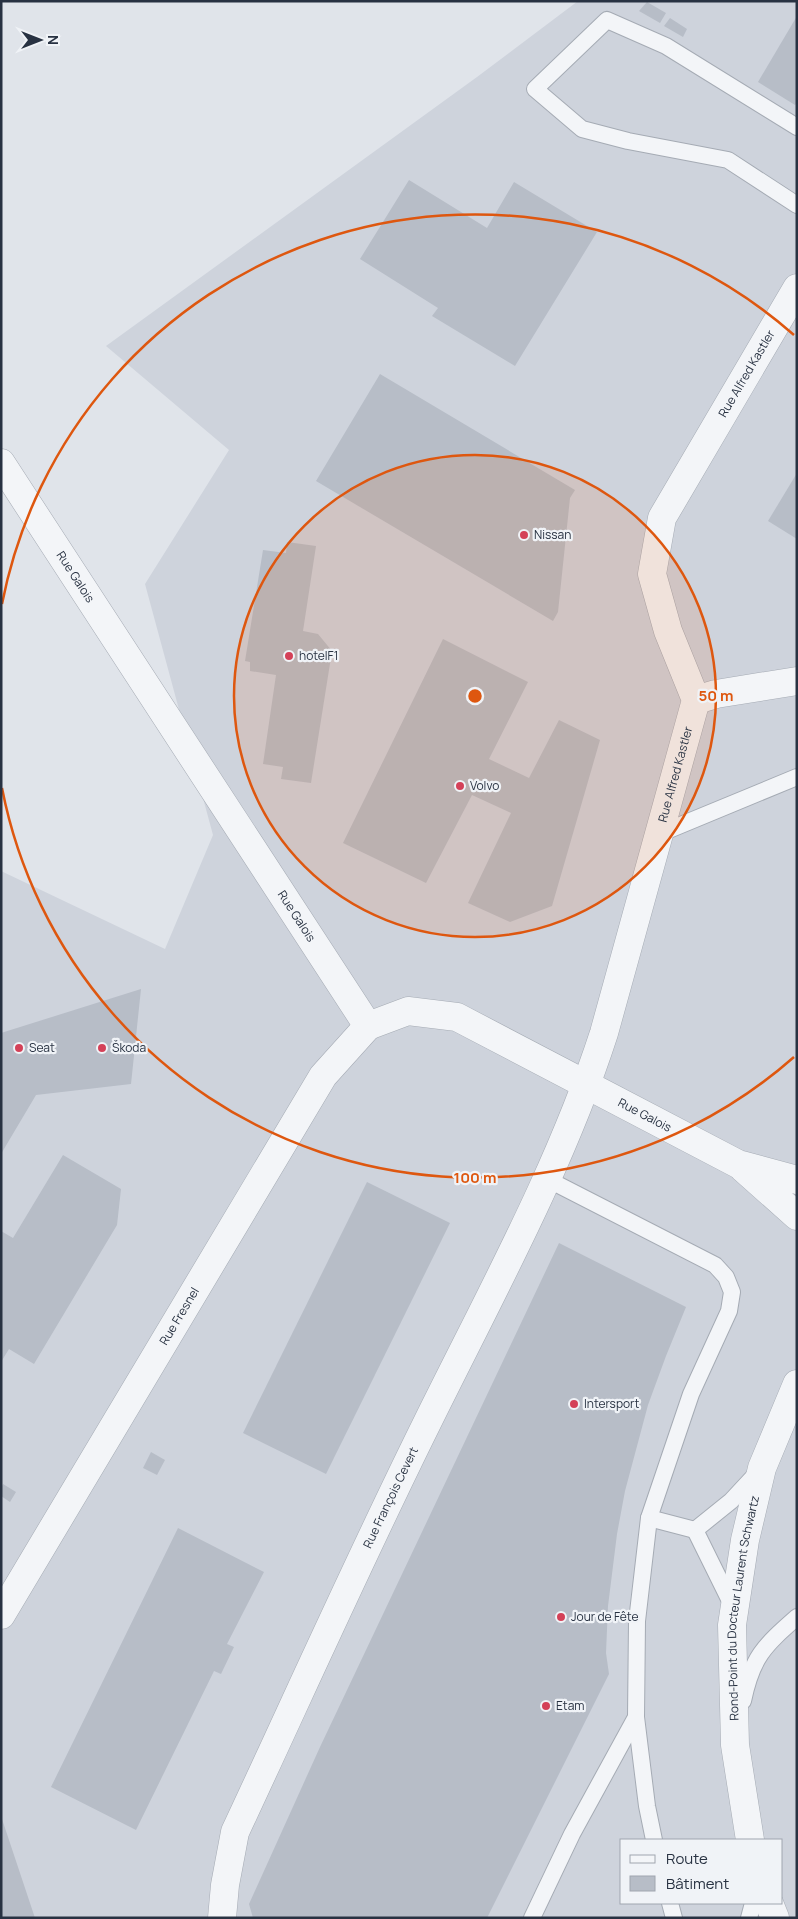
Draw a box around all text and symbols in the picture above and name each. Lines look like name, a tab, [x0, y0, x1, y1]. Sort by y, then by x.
north arrow	[15, 15, 65, 65]
text: N	[44, 35, 63, 45]
street label: Rue Alfred Kastler	[714, 326, 779, 420]
place label: Nissan	[534, 526, 571, 543]
marker: Nissan	[518, 529, 530, 541]
street label: Rue Galois	[53, 548, 99, 606]
place label: hotelF1	[299, 647, 338, 664]
marker: hotelF1	[283, 650, 295, 662]
text: 50 m	[698, 685, 734, 706]
centre of rings	[466, 687, 484, 705]
street label: Rue Alfred Kastler	[654, 724, 696, 824]
place label: Volvo	[470, 777, 499, 794]
marker: Volvo	[454, 780, 466, 792]
street label: Rue Galois	[274, 887, 320, 945]
place label: Seat	[29, 1039, 55, 1056]
place label: Škoda	[112, 1039, 146, 1056]
marker: Seat	[13, 1042, 25, 1054]
marker: Škoda	[96, 1042, 108, 1054]
street label: Rue Galois	[615, 1094, 675, 1136]
text: 100 m	[454, 1167, 496, 1188]
street label: Rue Fresnel	[155, 1284, 203, 1348]
place label: Intersport	[584, 1395, 639, 1412]
marker: Intersport	[568, 1398, 580, 1410]
street label: Rue François Cevert	[359, 1444, 422, 1551]
street label: Rond-Point du Docteur Laurent Schwartz	[723, 1494, 763, 1721]
place label: Jour de Fête	[571, 1608, 638, 1625]
marker: Jour de Fête	[555, 1611, 567, 1623]
place label: Etam	[556, 1697, 585, 1714]
marker: Etam	[540, 1700, 552, 1712]
legend	[620, 1839, 783, 1904]
text: Route	[666, 1848, 708, 1869]
text: Bâtiment	[666, 1873, 729, 1894]

